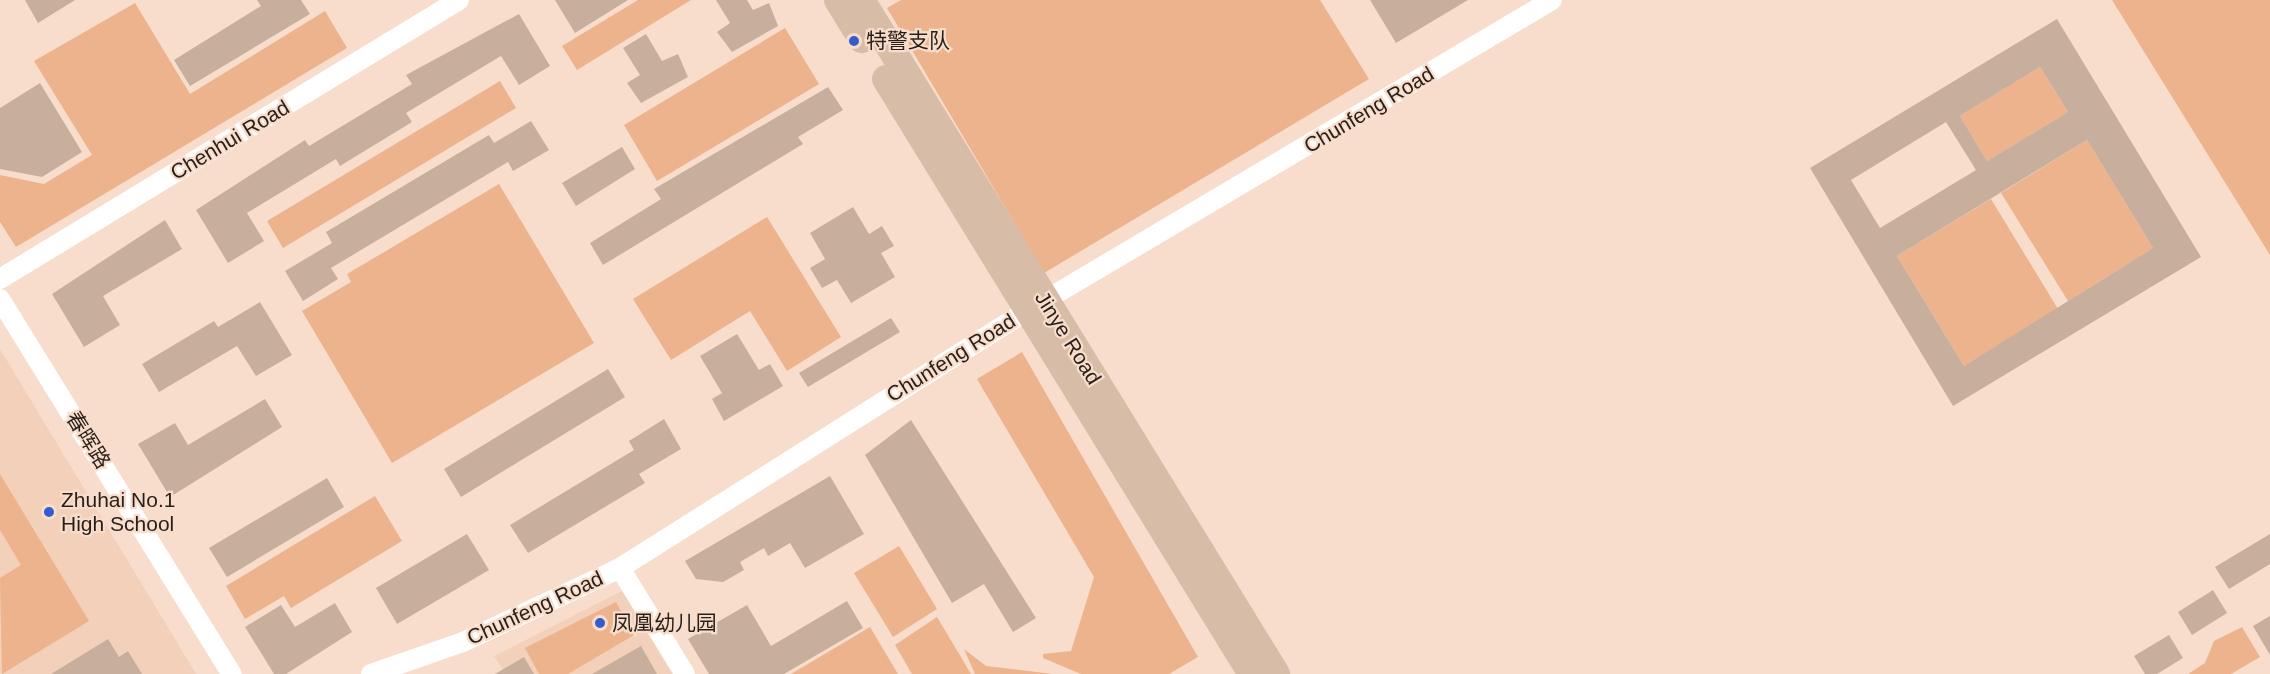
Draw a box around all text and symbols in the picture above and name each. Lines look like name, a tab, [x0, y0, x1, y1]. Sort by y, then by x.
place label: 特警支队	[866, 28, 950, 54]
marker: 特警支队	[847, 34, 861, 48]
street label: Chunfeng Road	[1299, 61, 1439, 159]
street label: Chenhui Road	[166, 95, 294, 185]
street label: Jinye Road	[1029, 287, 1107, 389]
street label: Chunfeng Road	[882, 308, 1020, 408]
street label: 春晖路	[61, 407, 115, 473]
place label: Zhuhai No.1 High School	[61, 487, 175, 537]
marker: Zhuhai No.1 High School	[42, 505, 56, 519]
street label: Chunfeng Road	[463, 565, 607, 651]
place label: 凤凰幼儿园	[612, 610, 717, 636]
marker: 凤凰幼儿园	[593, 616, 607, 630]

